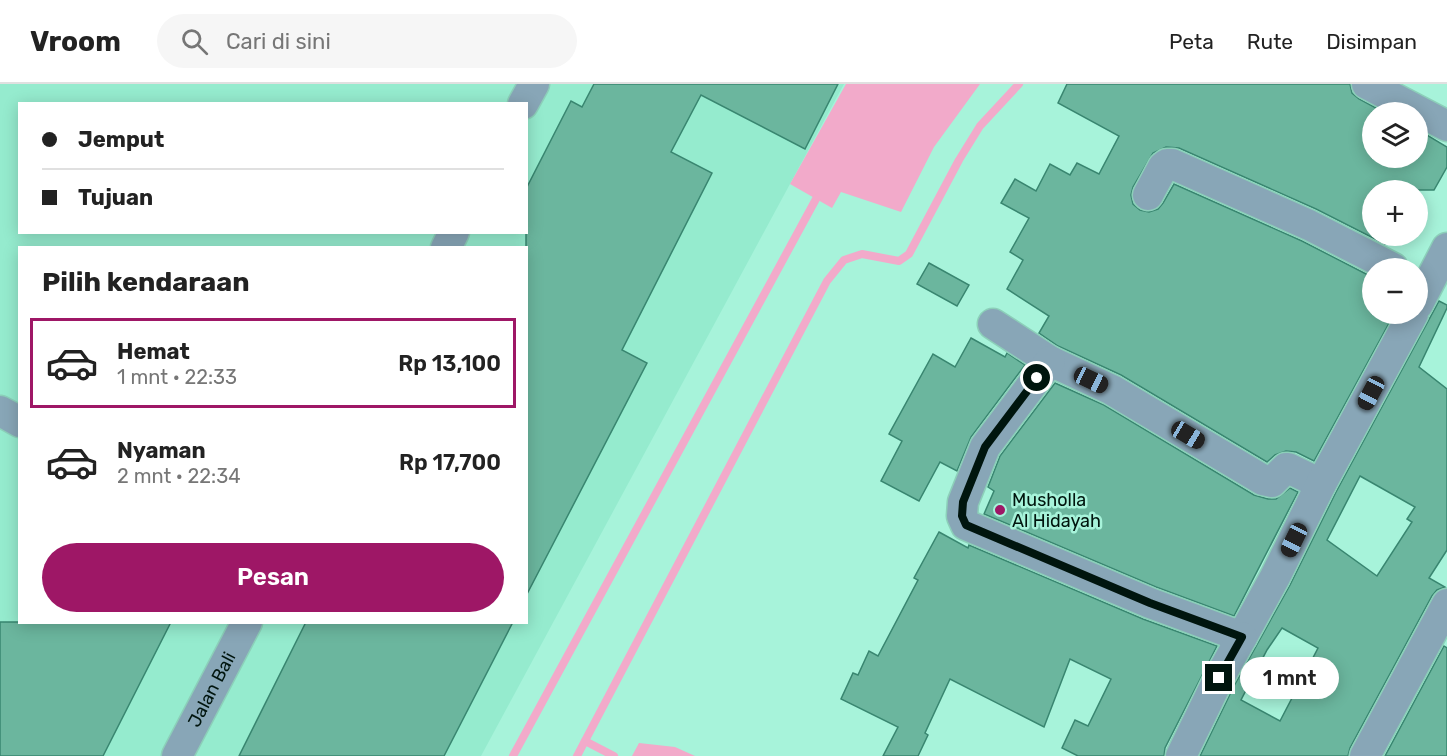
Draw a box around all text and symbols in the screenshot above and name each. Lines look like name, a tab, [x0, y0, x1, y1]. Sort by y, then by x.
search box	[157, 14, 577, 68]
text: Vroom	[30, 25, 121, 58]
icon: search	[178, 25, 211, 58]
text: Cari di sini	[226, 28, 331, 55]
text: Peta	[1169, 29, 1214, 54]
text: Rute	[1247, 29, 1293, 54]
text: Disimpan	[1326, 29, 1417, 54]
map controls	[1362, 102, 1428, 324]
button: layers	[1362, 102, 1428, 168]
text: Jemput	[78, 126, 164, 153]
button: +	[1362, 180, 1428, 246]
text: Tujuan	[78, 184, 153, 211]
button: −	[1362, 258, 1428, 324]
text: Pilih kendaraan	[42, 266, 250, 298]
icon: car	[45, 336, 99, 390]
text: Hemat	[117, 338, 190, 365]
text: Rp 13,100	[398, 350, 501, 377]
route start	[1023, 364, 1050, 391]
car	[1071, 364, 1111, 396]
text: 1 mnt · 22:33	[117, 365, 237, 389]
car	[1355, 373, 1387, 413]
car	[1168, 418, 1208, 452]
icon: car	[45, 435, 99, 489]
text: Nyaman	[117, 437, 206, 464]
text: Rp 17,700	[399, 449, 501, 476]
text: 2 mnt · 22:34	[117, 464, 241, 488]
place label: Musholla Al Hidayah	[1012, 489, 1101, 532]
marker: Musholla Al Hidayah	[993, 503, 1007, 517]
car	[1278, 520, 1310, 560]
button: Pesan	[42, 543, 504, 612]
street label: Jalan Bali	[183, 648, 240, 731]
callout: 1 mnt	[1240, 657, 1339, 699]
route end	[1205, 664, 1232, 691]
text: 1 mnt	[1263, 666, 1316, 690]

